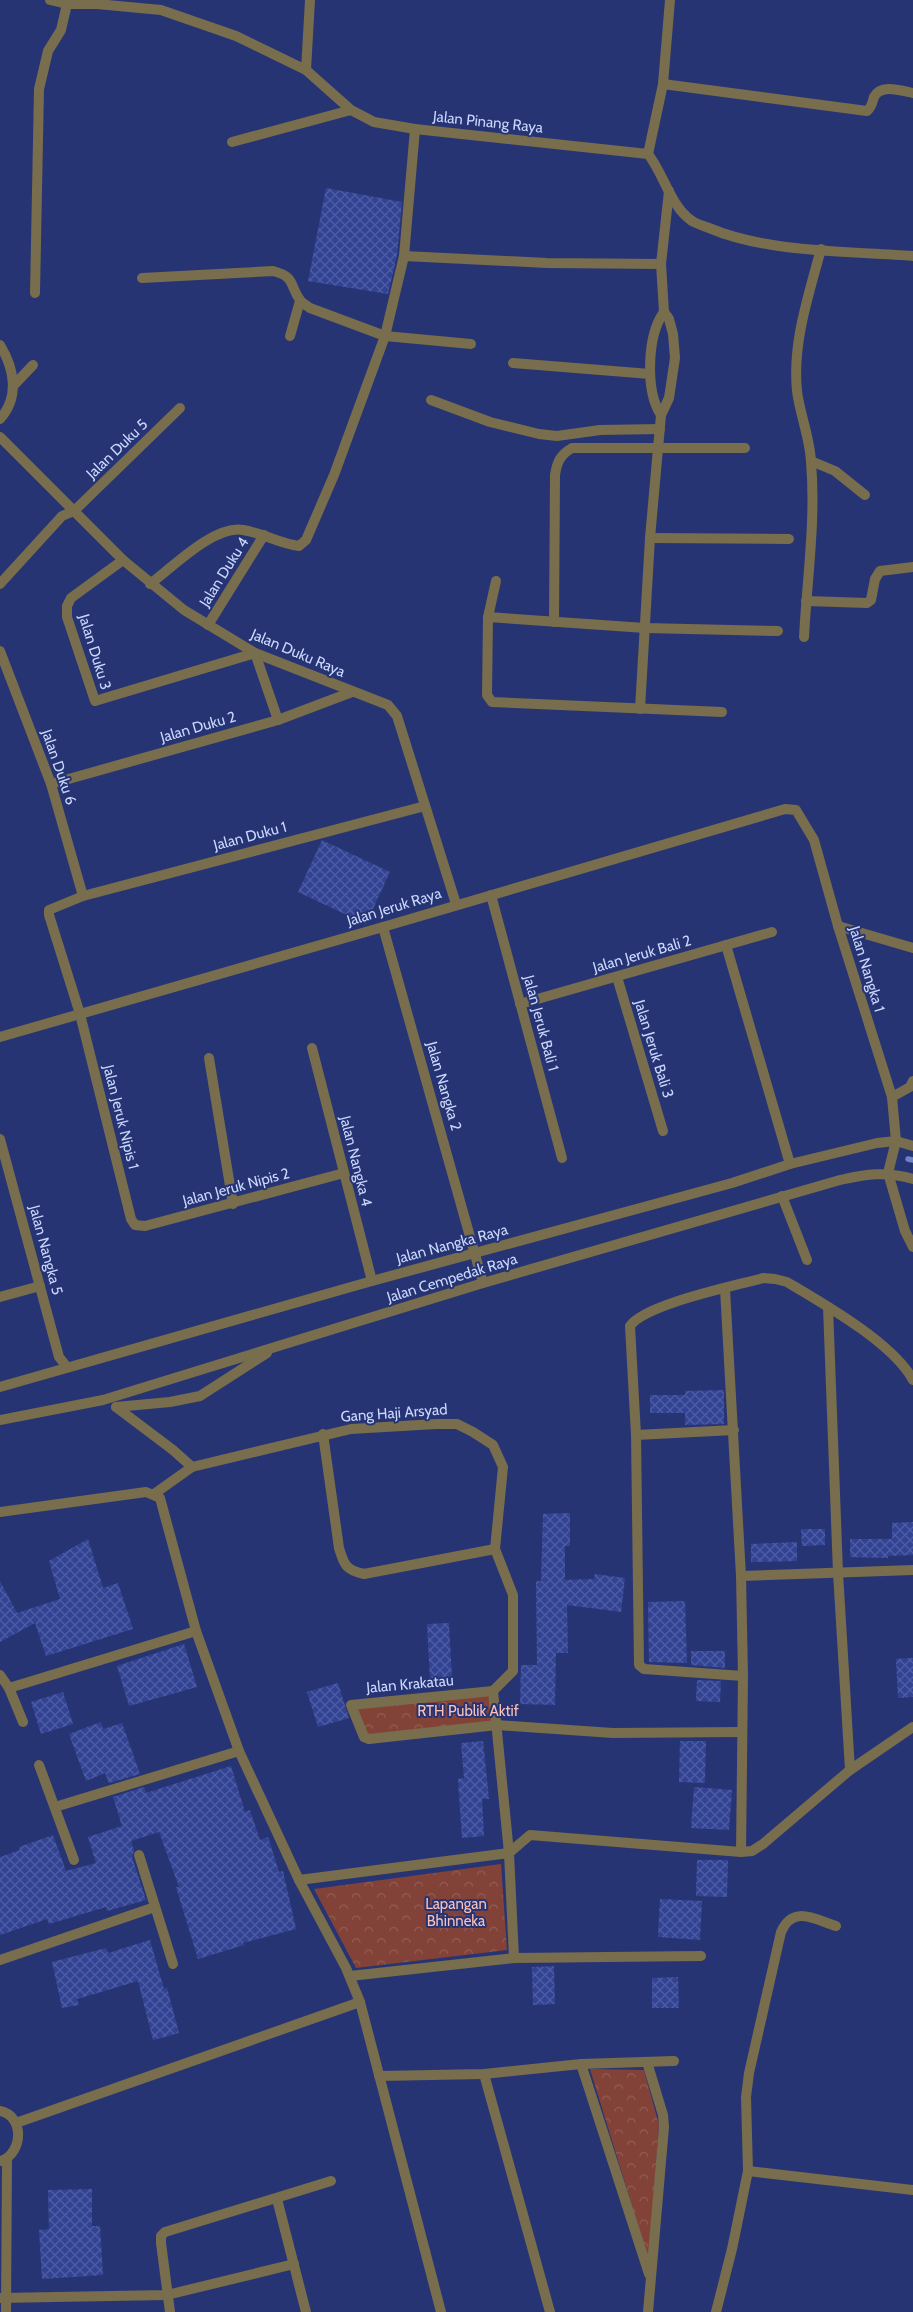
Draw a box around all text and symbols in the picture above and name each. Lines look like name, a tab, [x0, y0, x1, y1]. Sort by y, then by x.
street label: Jalan Pinang Raya	[431, 107, 545, 137]
street label: Jalan Duku 5	[82, 415, 151, 483]
street label: Jalan Duku 4	[195, 534, 253, 611]
street label: Jalan Duku 3	[75, 611, 115, 692]
street label: Jalan Duku Raya	[247, 625, 349, 681]
street label: Jalan Duku 2	[157, 708, 238, 747]
street label: Jalan Duku 6	[37, 726, 80, 807]
street label: Jalan Duku 1	[211, 818, 289, 855]
street label: Jalan Jeruk Raya	[344, 884, 444, 930]
street label: Jalan Nangka 1	[845, 923, 889, 1014]
street label: Jalan Jeruk Bali 2	[590, 931, 693, 977]
street label: Jalan Jeruk Bali 1	[519, 972, 562, 1073]
street label: Jalan Jeruk Bali 3	[630, 997, 677, 1100]
street label: Jalan Nangka 2	[422, 1038, 465, 1133]
street label: Jalan Jeruk Nipis 1	[99, 1062, 143, 1171]
street label: Jalan Nangka 4	[336, 1113, 376, 1208]
street label: Jalan Jeruk Nipis 2	[180, 1164, 292, 1210]
street label: Jalan Nangka 5	[25, 1202, 67, 1297]
street label: Jalan Nangka Raya	[393, 1220, 510, 1268]
street label: Jalan Cempedak Raya	[384, 1249, 520, 1307]
street label: Gang Haji Arsyad	[340, 1400, 448, 1426]
street label: Jalan Krakatau	[365, 1671, 454, 1697]
park label: RTH Publik Aktif	[417, 1702, 519, 1720]
park label: Lapangan Bhinneka	[425, 1895, 487, 1930]

